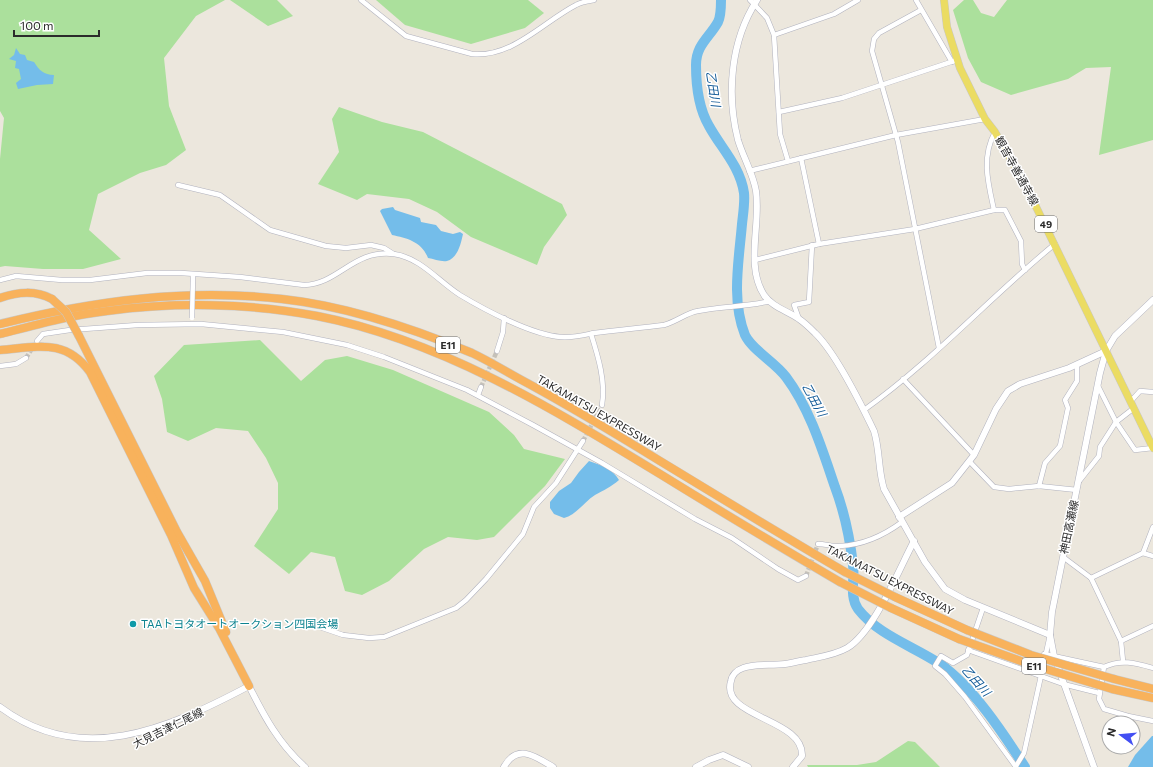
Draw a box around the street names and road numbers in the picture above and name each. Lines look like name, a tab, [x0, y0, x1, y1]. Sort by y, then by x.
street label: 観音寺善通寺線	[993, 134, 1042, 208]
road number: 49	[1035, 216, 1057, 232]
road number: E11	[436, 337, 460, 353]
street label: TAKAMATSU EXPRESSWAY	[535, 372, 664, 453]
street label: 神田高瀬線	[1056, 499, 1081, 555]
street label: TAKAMATSU EXPRESSWAY	[824, 542, 956, 617]
road number: E11	[1022, 658, 1046, 674]
street label: 大見吉津仁尾線	[130, 705, 205, 750]

